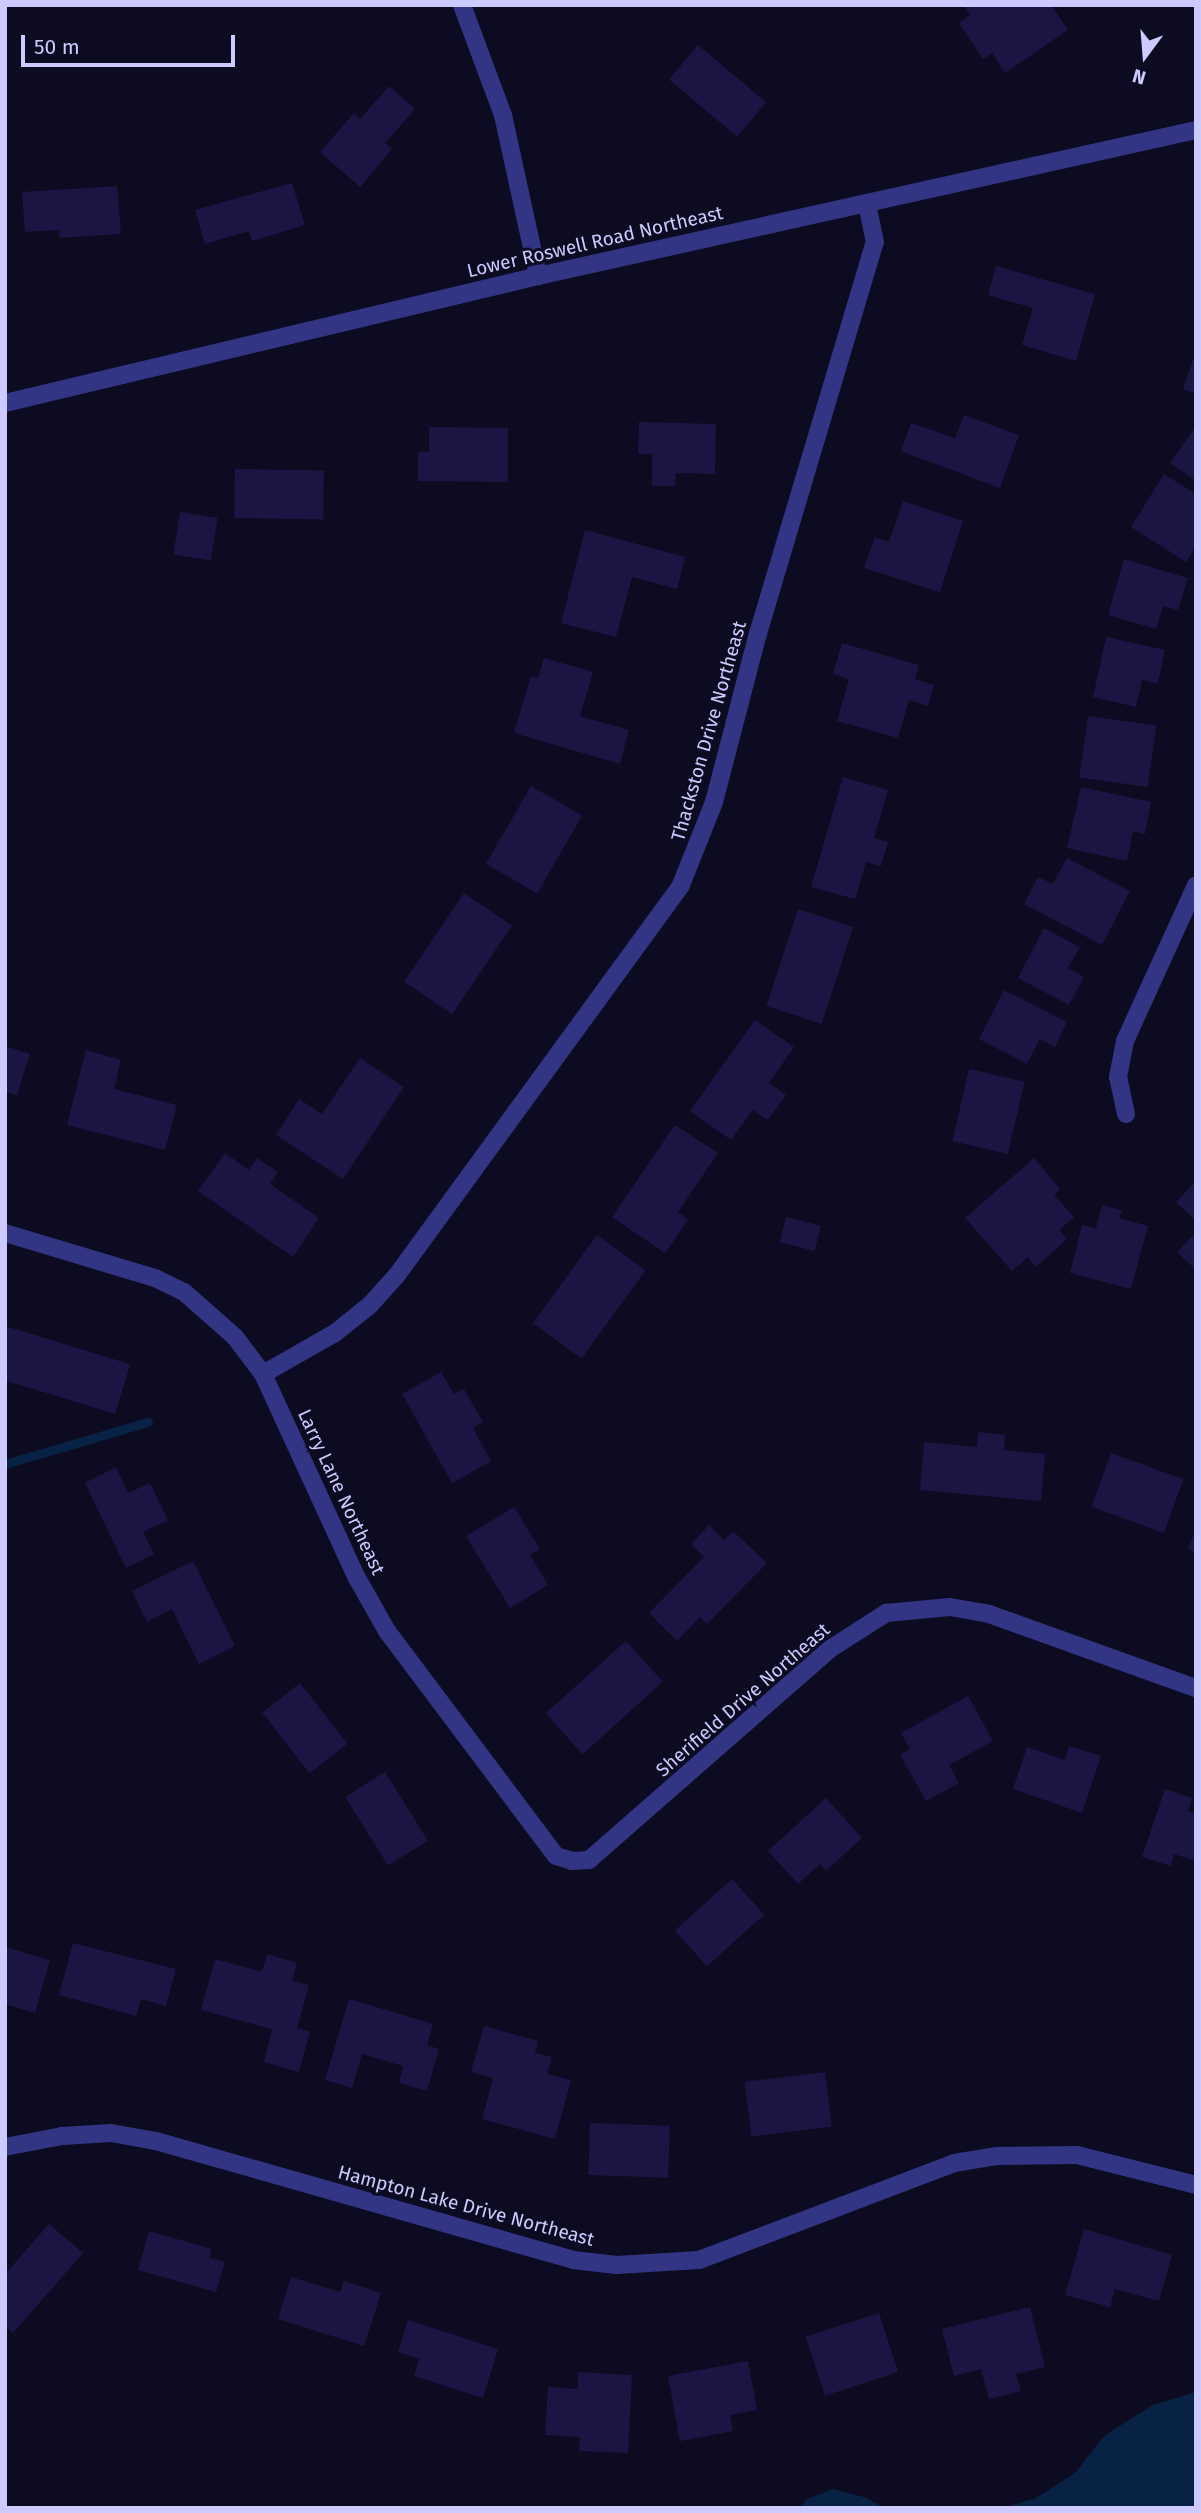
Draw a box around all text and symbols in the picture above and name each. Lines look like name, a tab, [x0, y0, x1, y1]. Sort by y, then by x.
scale bar	[24, 21, 238, 65]
north arrow	[1110, 21, 1180, 91]
text: 50 m	[34, 34, 80, 60]
text: N	[1130, 64, 1148, 89]
street label: Lower Roswell Road Northeast	[465, 201, 725, 283]
street label: Thackston Drive Northeast	[667, 618, 751, 844]
street label: Larry Lane Northeast	[293, 1406, 389, 1578]
street label: Sherifield Drive Northeast	[651, 1618, 835, 1782]
street label: Hampton Lake Drive Northeast	[335, 2161, 597, 2251]

